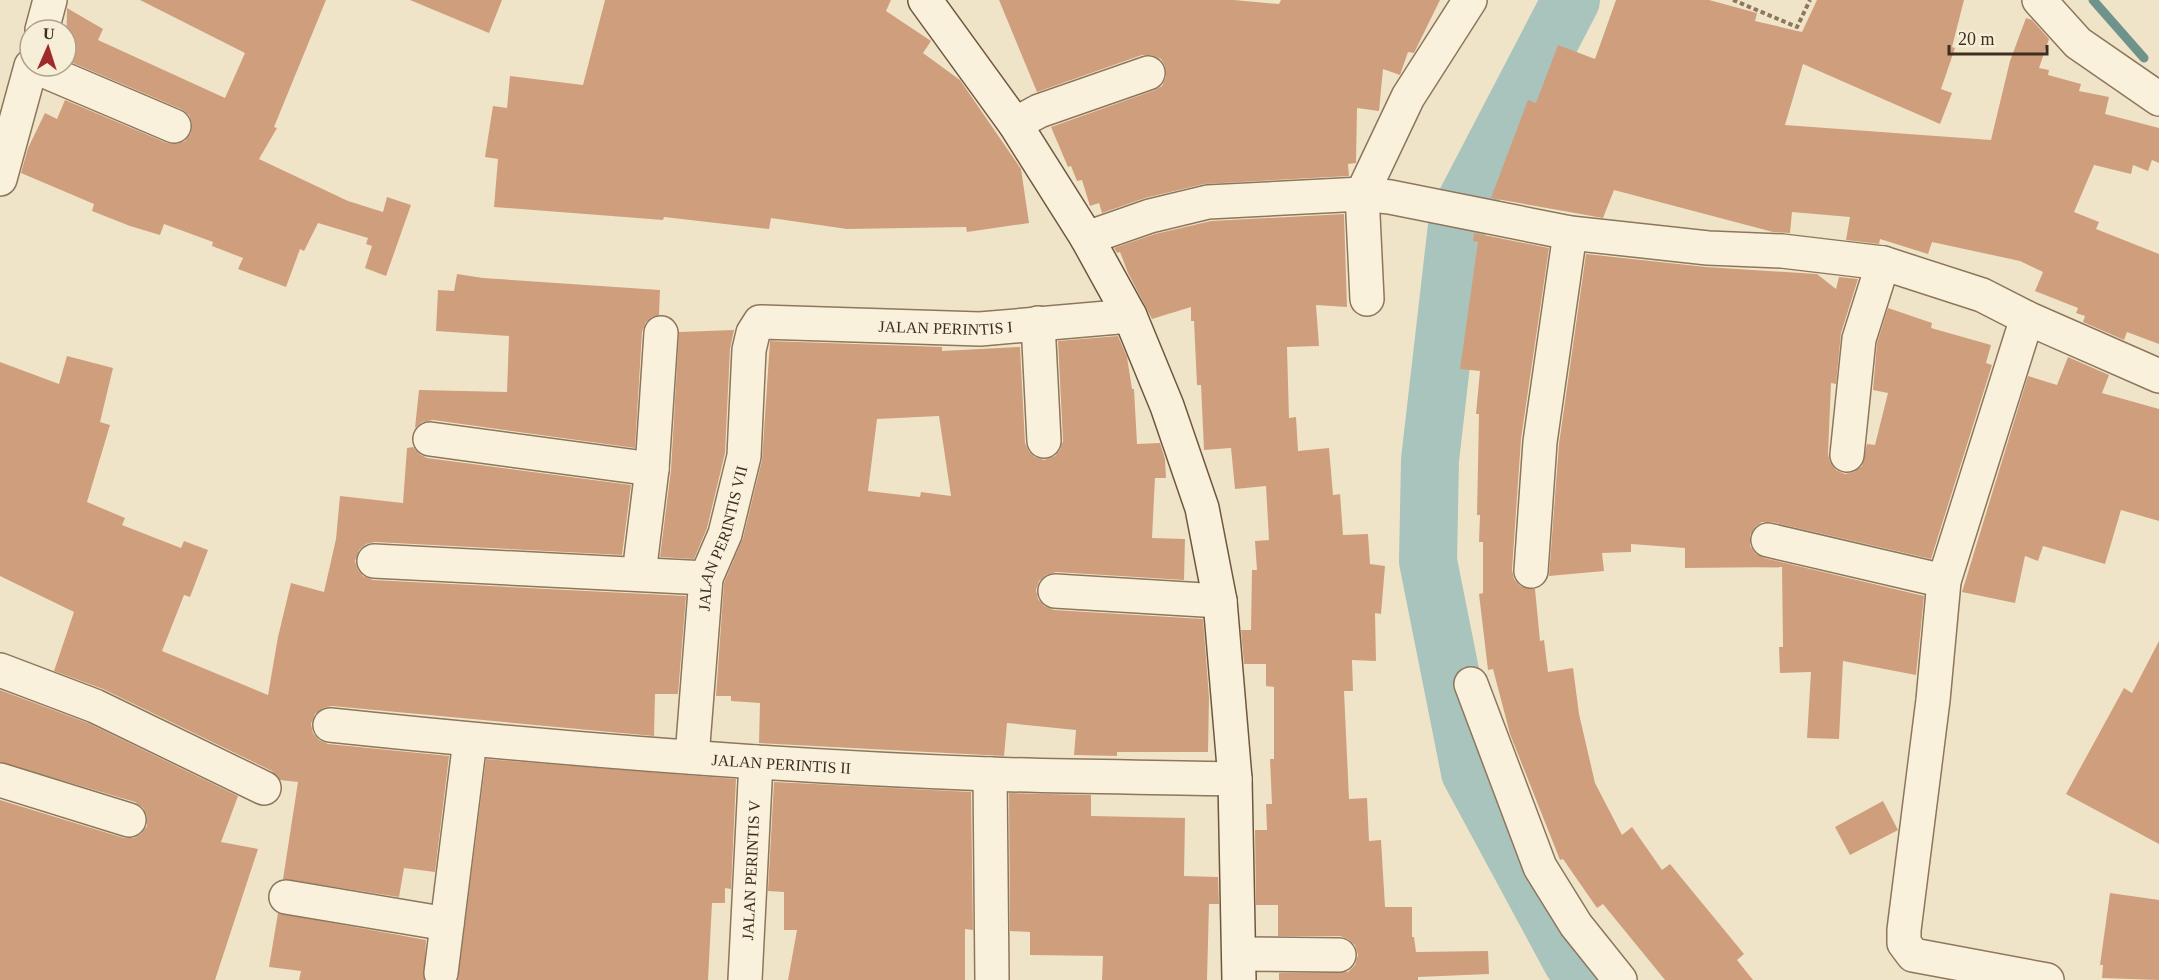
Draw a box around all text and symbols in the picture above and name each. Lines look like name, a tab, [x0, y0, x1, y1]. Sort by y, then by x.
north arrow	[18, 18, 78, 78]
scale bar	[1949, 18, 2046, 56]
text: U	[43, 25, 55, 42]
text: 20 m	[1958, 29, 1995, 49]
street label: JALAN PERINTIS I	[878, 317, 1013, 338]
street label: JALAN PERINTIS VII	[695, 464, 750, 612]
street label: JALAN PERINTIS II	[711, 751, 851, 776]
street label: JALAN PERINTIS V	[739, 799, 763, 941]

